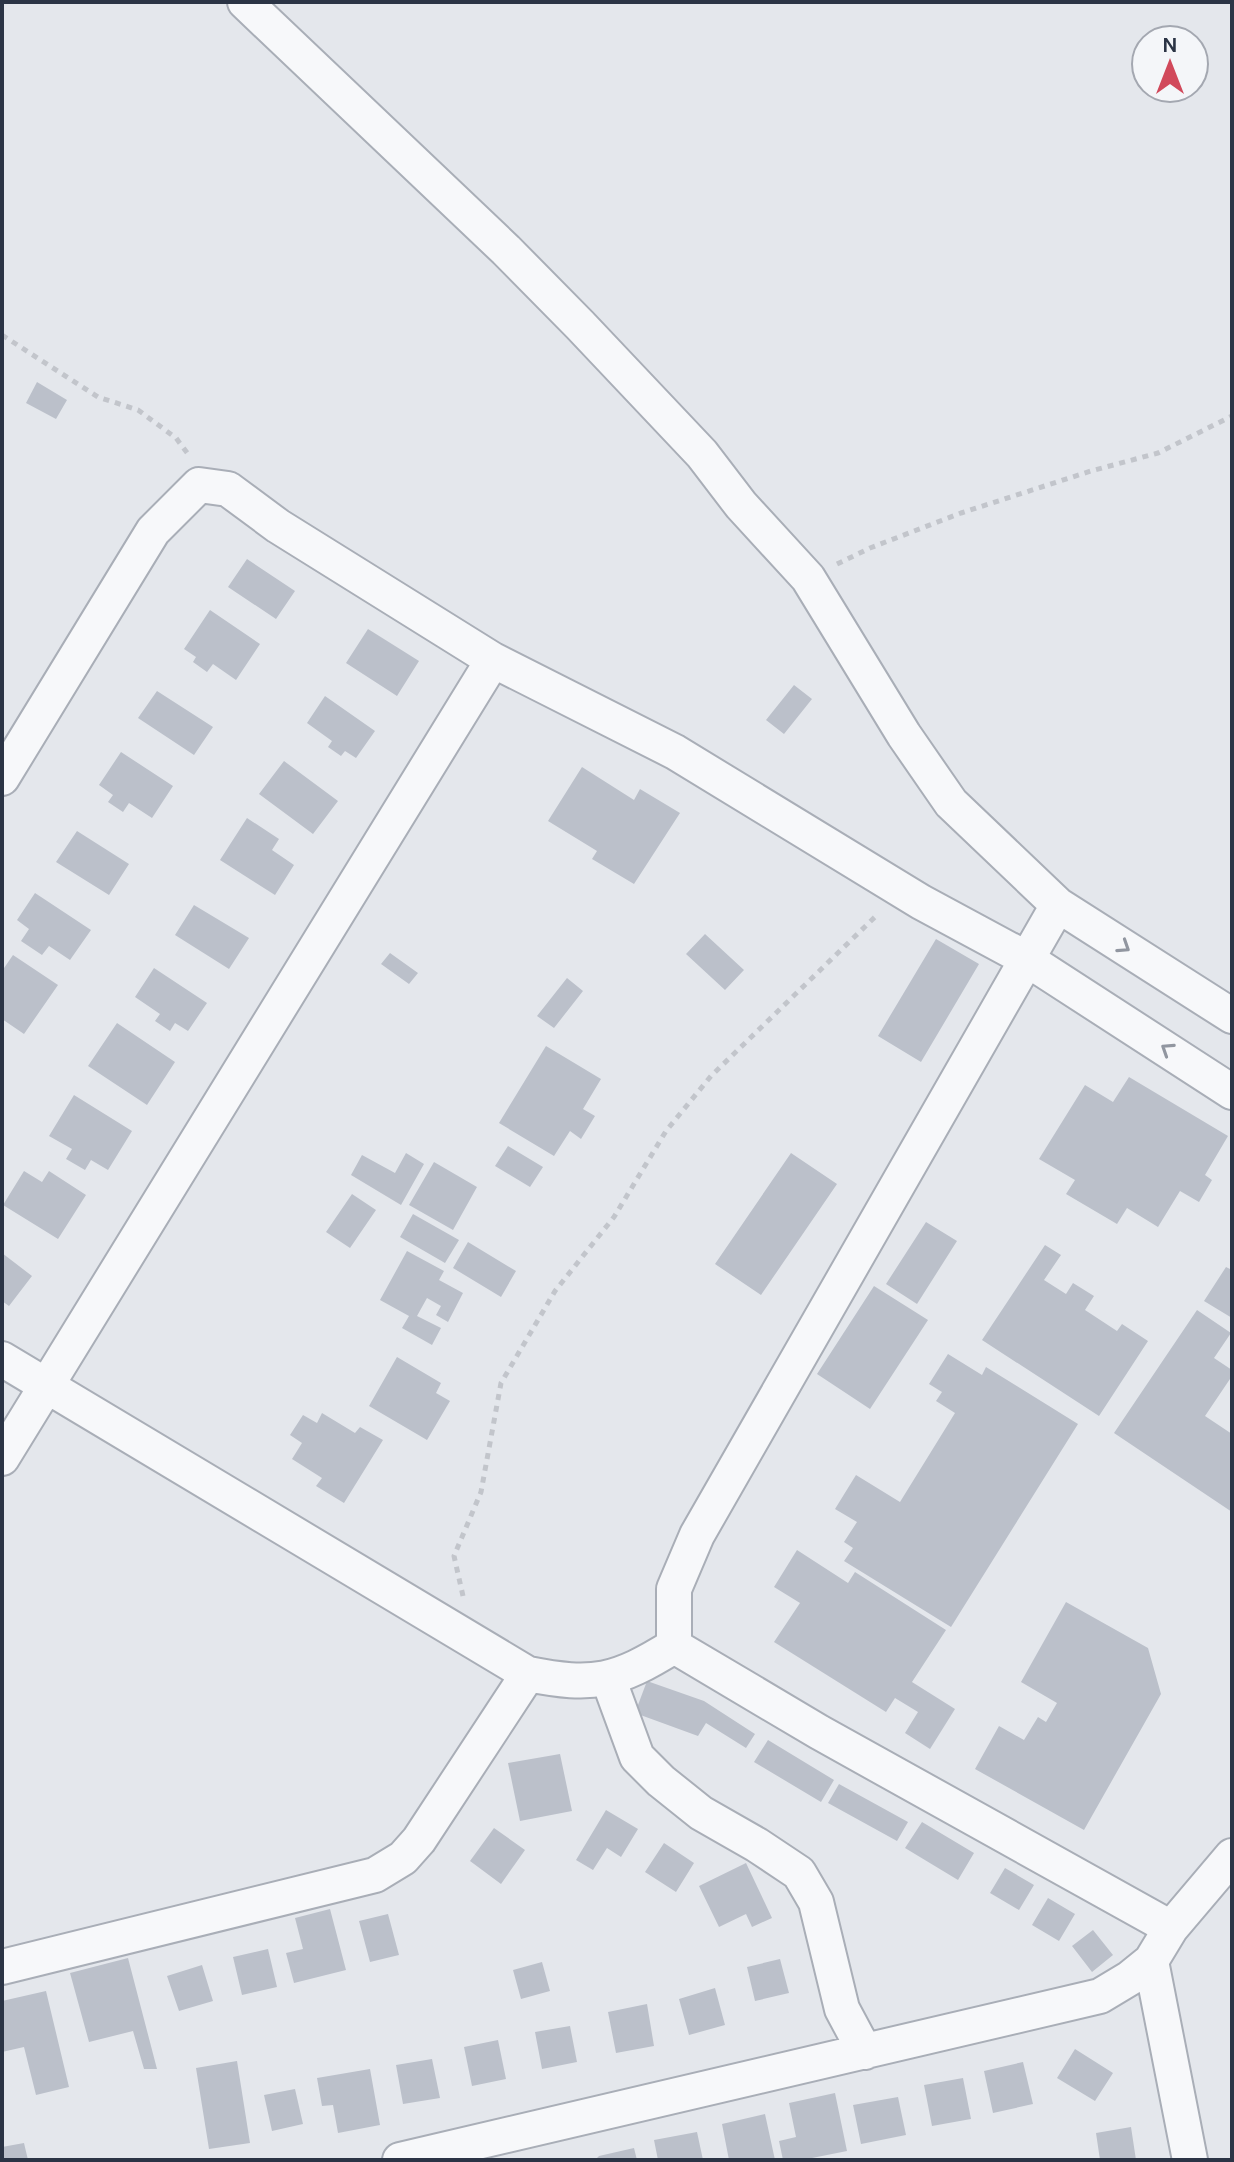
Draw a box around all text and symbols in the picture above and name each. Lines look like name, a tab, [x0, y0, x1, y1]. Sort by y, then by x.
north arrow	[1130, 24, 1210, 104]
text: N	[1162, 32, 1178, 58]
one-way arrow	[1115, 937, 1130, 952]
one-way arrow	[1161, 1044, 1175, 1059]

